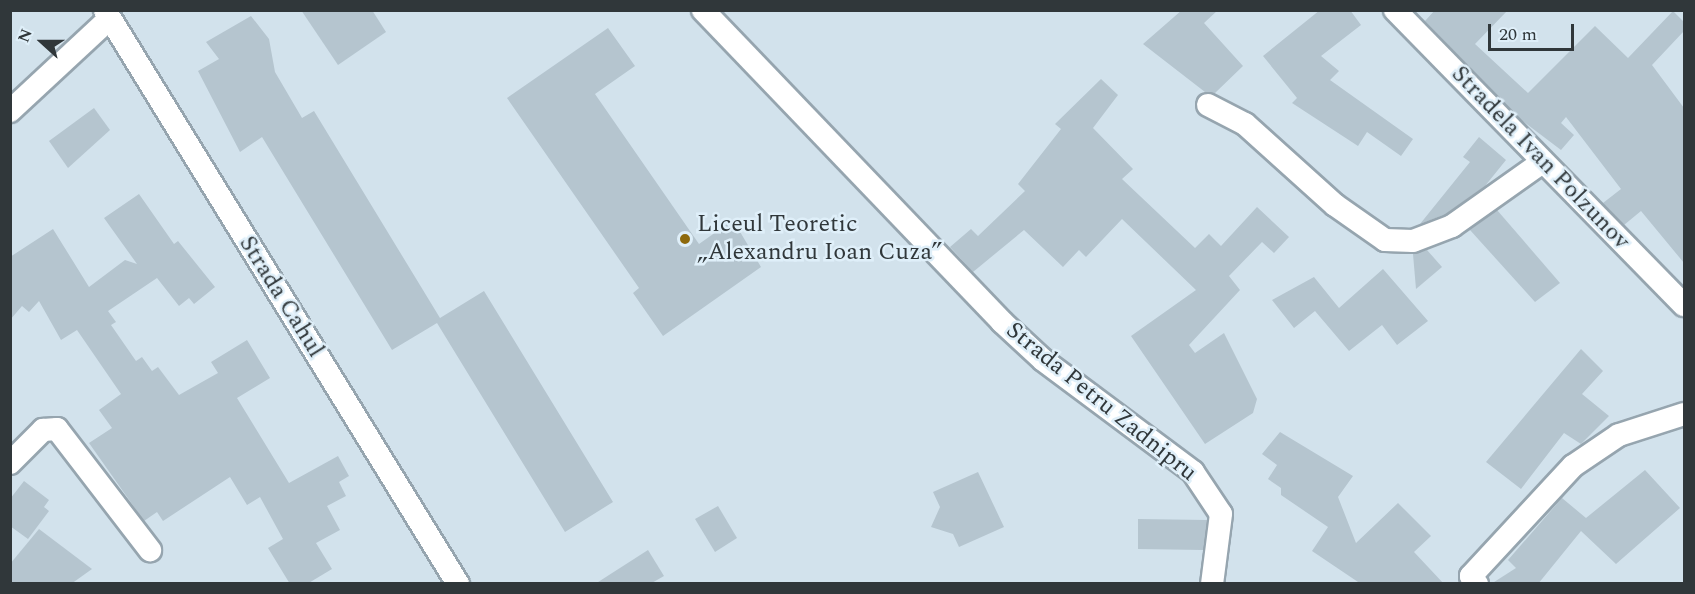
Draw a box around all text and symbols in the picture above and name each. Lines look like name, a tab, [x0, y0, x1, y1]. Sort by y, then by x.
north arrow	[12, 12, 72, 72]
scale bar	[1491, 12, 1576, 50]
text: 20 m	[1499, 21, 1537, 48]
text: N	[12, 25, 39, 46]
street label: Stradela Ivan Polzunov	[1445, 60, 1635, 256]
place label: Liceul Teoretic „Alexandru Ioan Cuza”	[697, 211, 942, 267]
street label: Strada Cahul	[232, 231, 330, 363]
marker: Liceul Teoretic „Alexandru Ioan Cuza”	[678, 232, 692, 246]
street label: Strada Petru Zadnipru	[1000, 316, 1202, 488]

